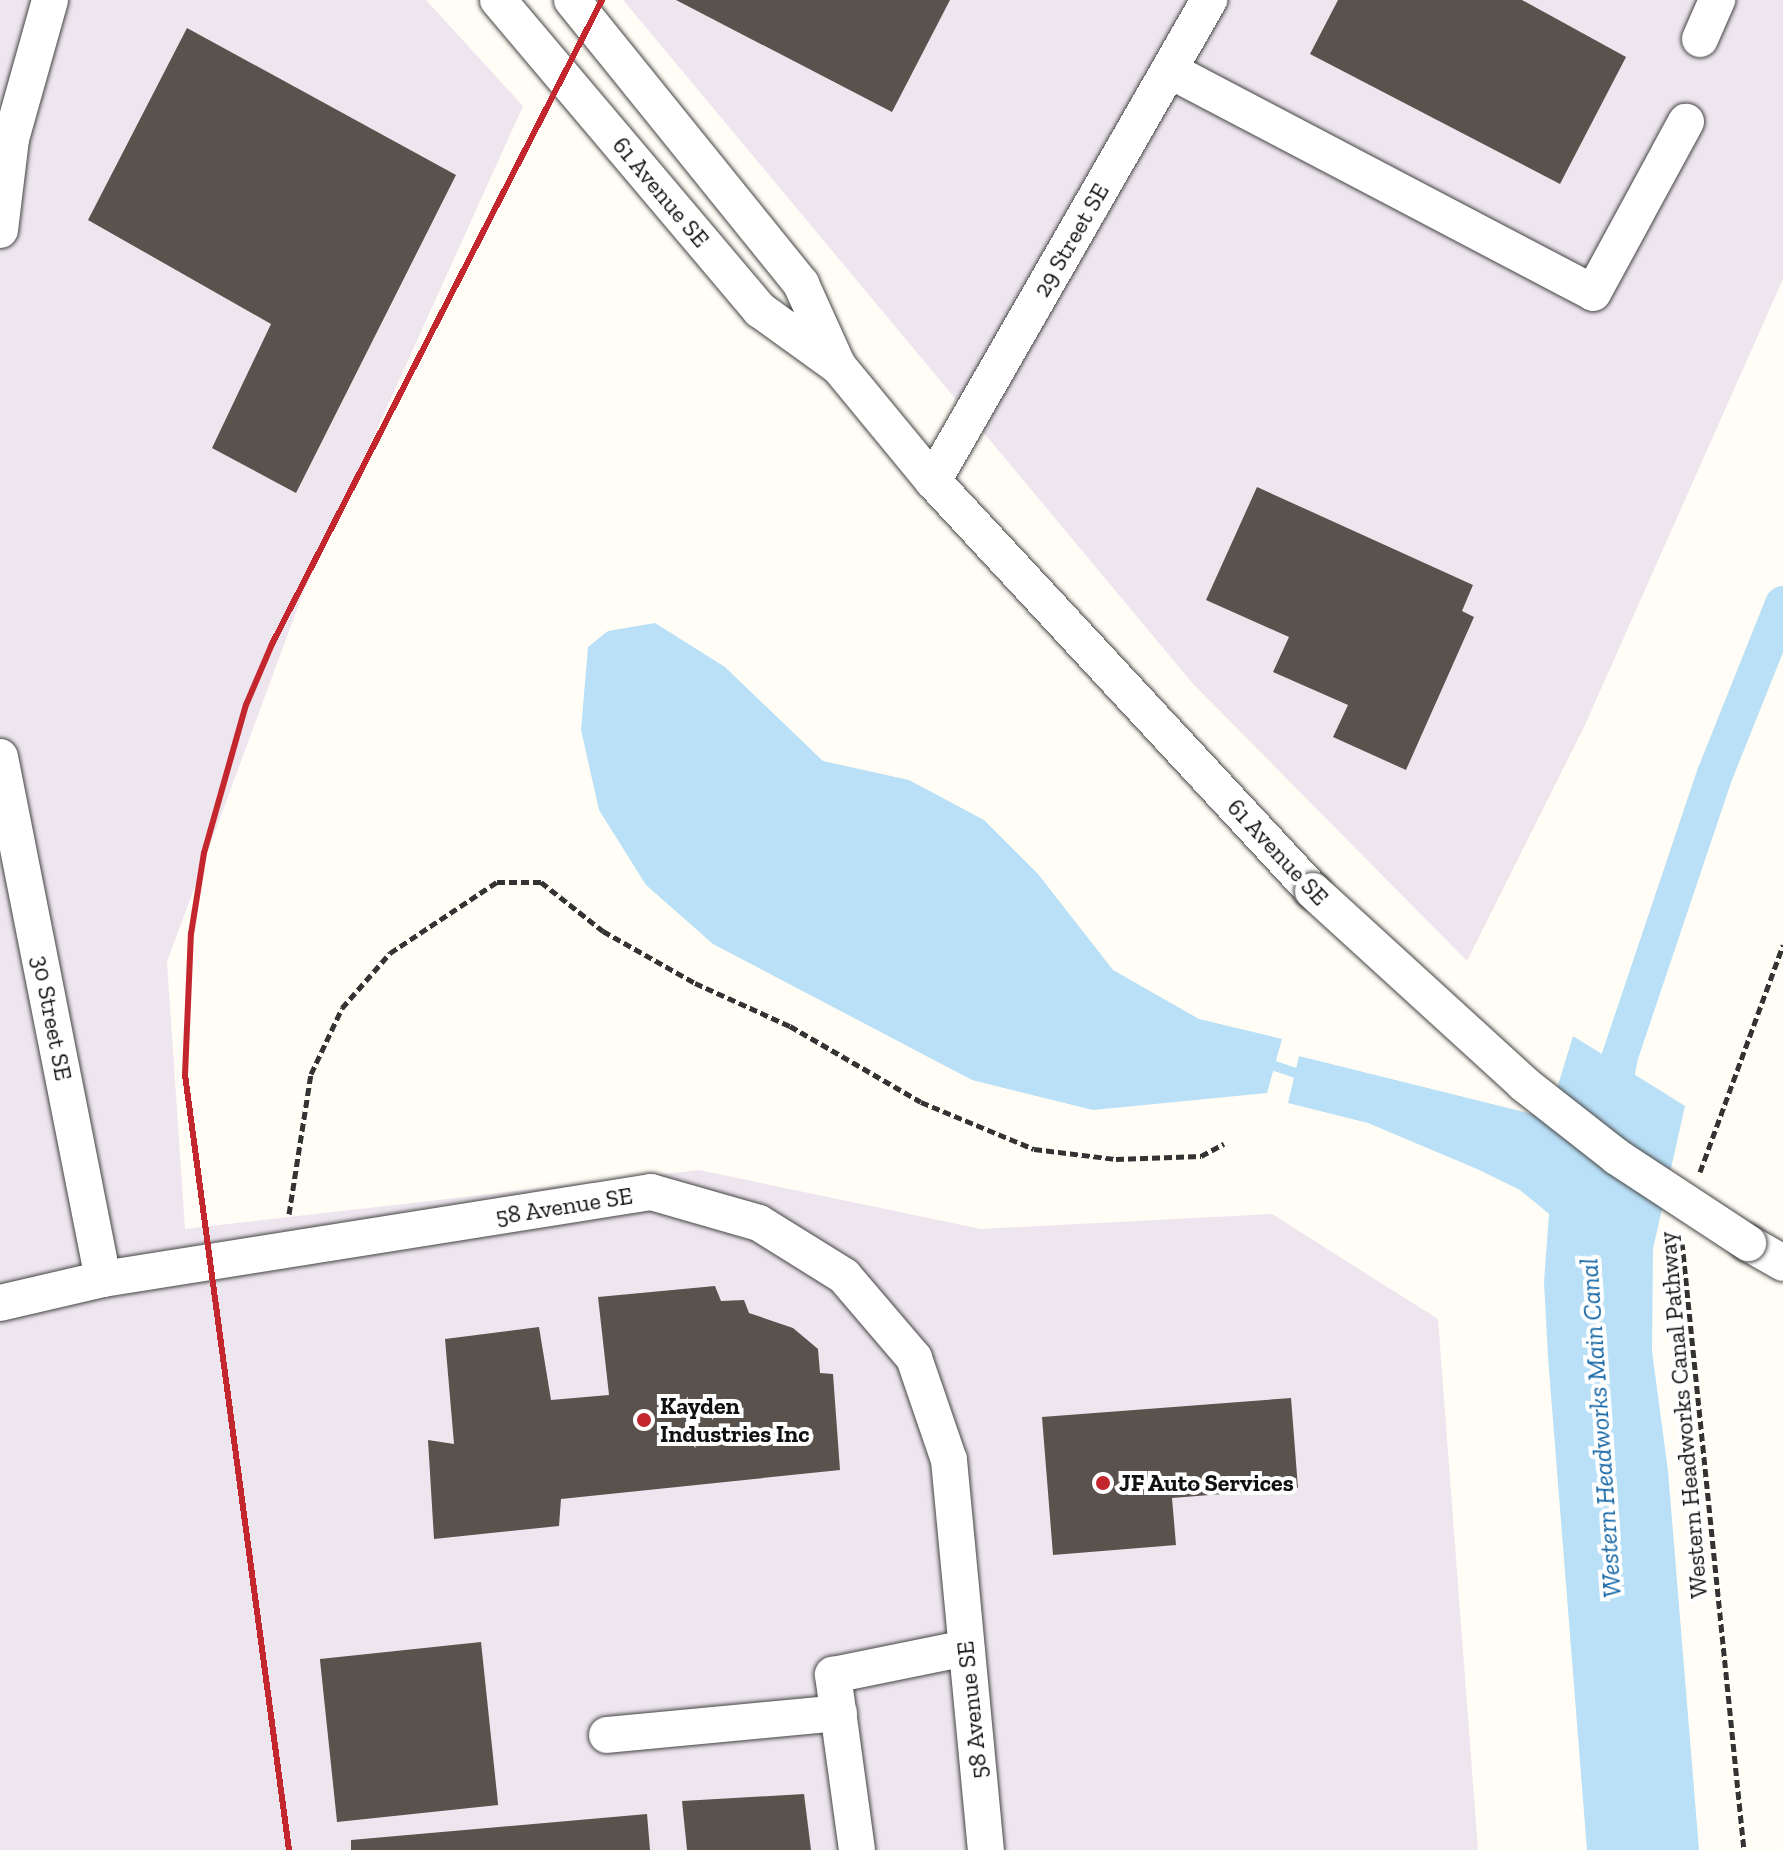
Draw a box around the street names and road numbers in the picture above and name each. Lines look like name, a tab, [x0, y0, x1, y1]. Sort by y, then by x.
street label: 61 Avenue SE	[606, 131, 716, 253]
street label: 29 Street SE	[1027, 178, 1115, 302]
street label: 61 Avenue SE	[1221, 793, 1335, 911]
street label: 30 Street SE	[26, 953, 78, 1083]
street label: 58 Avenue SE	[493, 1181, 635, 1231]
street label: Western Headworks Canal Pathway	[1653, 1230, 1713, 1600]
street label: 58 Avenue SE	[950, 1639, 994, 1781]

